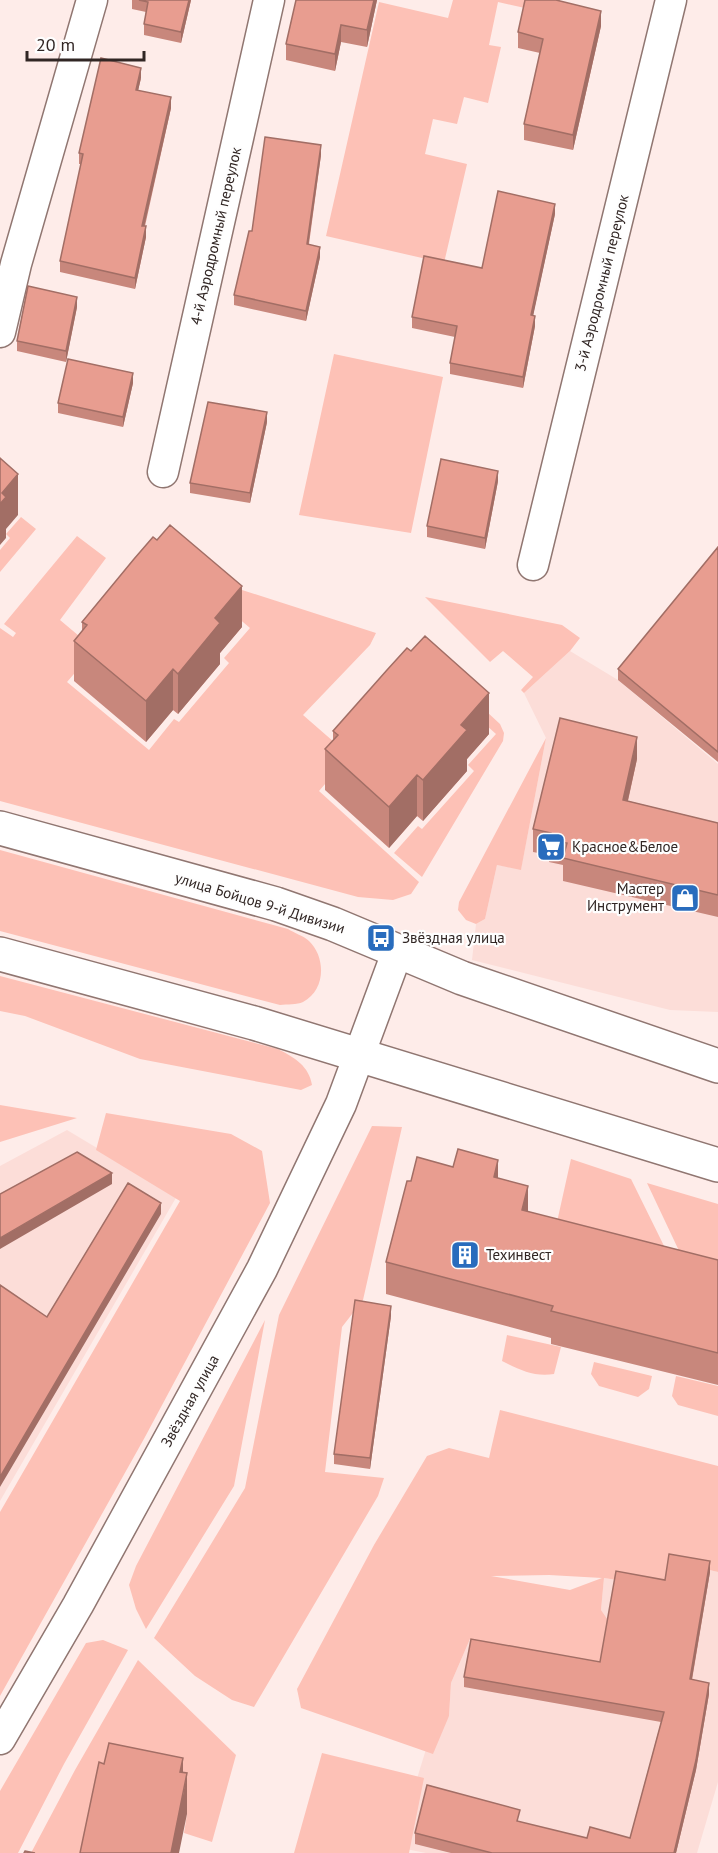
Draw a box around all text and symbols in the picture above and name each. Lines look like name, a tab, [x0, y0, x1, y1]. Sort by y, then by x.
scale bar	[27, 24, 144, 62]
text: 20 m	[36, 33, 75, 56]
street label: 4-й Аэродромный переулок	[186, 144, 245, 327]
street label: 3-й Аэродромный переулок	[570, 192, 633, 373]
supermarket icon: Красное&Белое	[535, 831, 567, 863]
place label: Красное&Белое	[572, 837, 678, 856]
street label: улица Бойцов 9-й Дивизии	[173, 868, 347, 937]
place label: Мастер Инструмент	[587, 879, 664, 915]
shop icon: Мастер Инструмент	[669, 882, 701, 914]
bus stop icon: Звёздная улица	[365, 922, 397, 954]
place label: Звёздная улица	[402, 928, 505, 947]
building icon: Техинвест	[449, 1239, 481, 1271]
place label: Техинвест	[486, 1245, 551, 1264]
street label: Звёздная улица	[156, 1351, 223, 1450]

